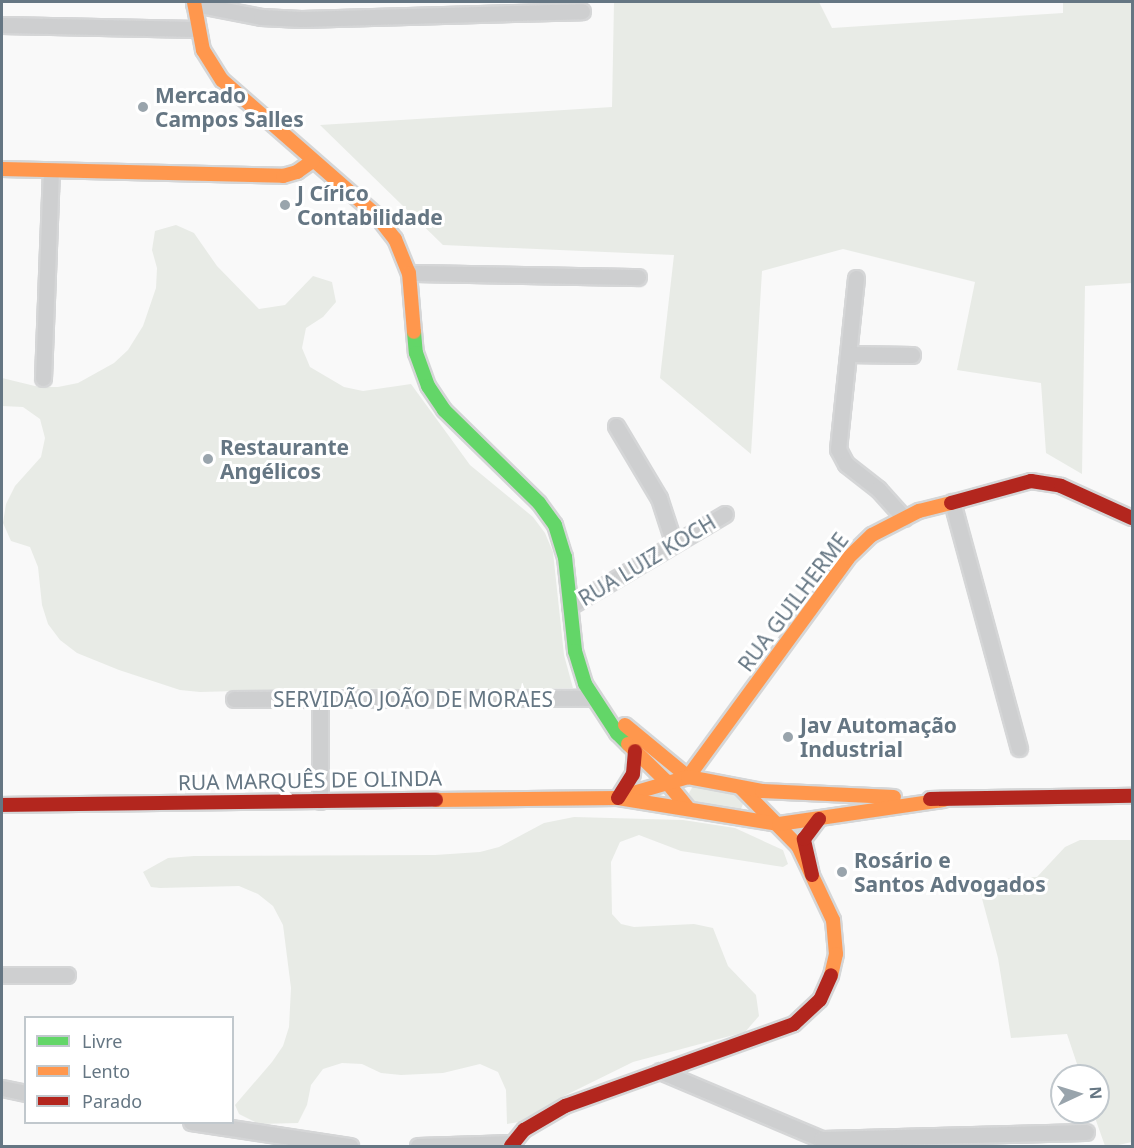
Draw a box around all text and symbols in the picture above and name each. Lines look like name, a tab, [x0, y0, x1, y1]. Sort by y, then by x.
place label: Mercado Campos Salles	[155, 82, 304, 132]
marker: Mercado Campos Salles	[136, 100, 150, 114]
place label: J Círico Contabilidade	[297, 180, 443, 230]
marker: J Círico Contabilidade	[278, 198, 292, 212]
place label: Restaurante Angélicos	[220, 434, 349, 484]
marker: Restaurante Angélicos	[201, 452, 215, 466]
street label: RUA LUIZ KOCH	[574, 509, 720, 611]
street label: RUA GUILHERME	[733, 528, 853, 676]
street label: SERVIDÃO JOÃO DE MORAES	[273, 686, 553, 712]
place label: Jav Automação Industrial	[800, 712, 957, 762]
marker: Jav Automação Industrial	[781, 730, 795, 744]
street label: RUA MARQUÊS DE OLINDA	[178, 765, 442, 795]
place label: Rosário e Santos Advogados	[854, 847, 1046, 897]
marker: Rosário e Santos Advogados	[835, 865, 849, 879]
legend	[24, 1016, 234, 1124]
text: Livre	[82, 1029, 122, 1053]
text: Lento	[82, 1059, 130, 1083]
north arrow	[1050, 1064, 1110, 1124]
text: N	[1085, 1086, 1107, 1100]
text: Parado	[82, 1089, 142, 1113]

